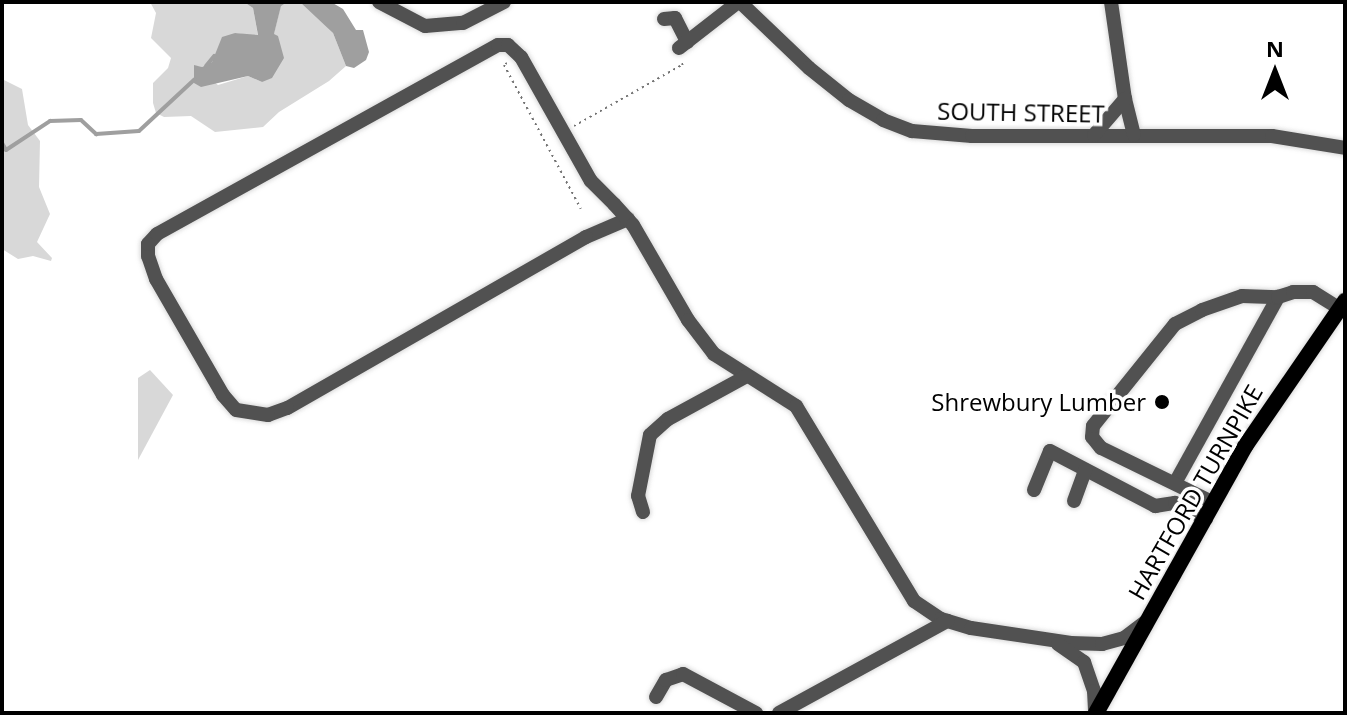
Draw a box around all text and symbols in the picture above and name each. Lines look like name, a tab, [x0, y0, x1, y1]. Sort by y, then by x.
north arrow	[1235, 32, 1315, 112]
text: N	[1266, 33, 1284, 63]
street label: SOUTH STREET	[937, 96, 1105, 128]
street label: HARTFORD TURNPIKE	[1122, 379, 1268, 605]
place label: Shrewbury Lumber	[931, 388, 1146, 416]
marker: Shrewbury Lumber	[1153, 393, 1171, 411]

